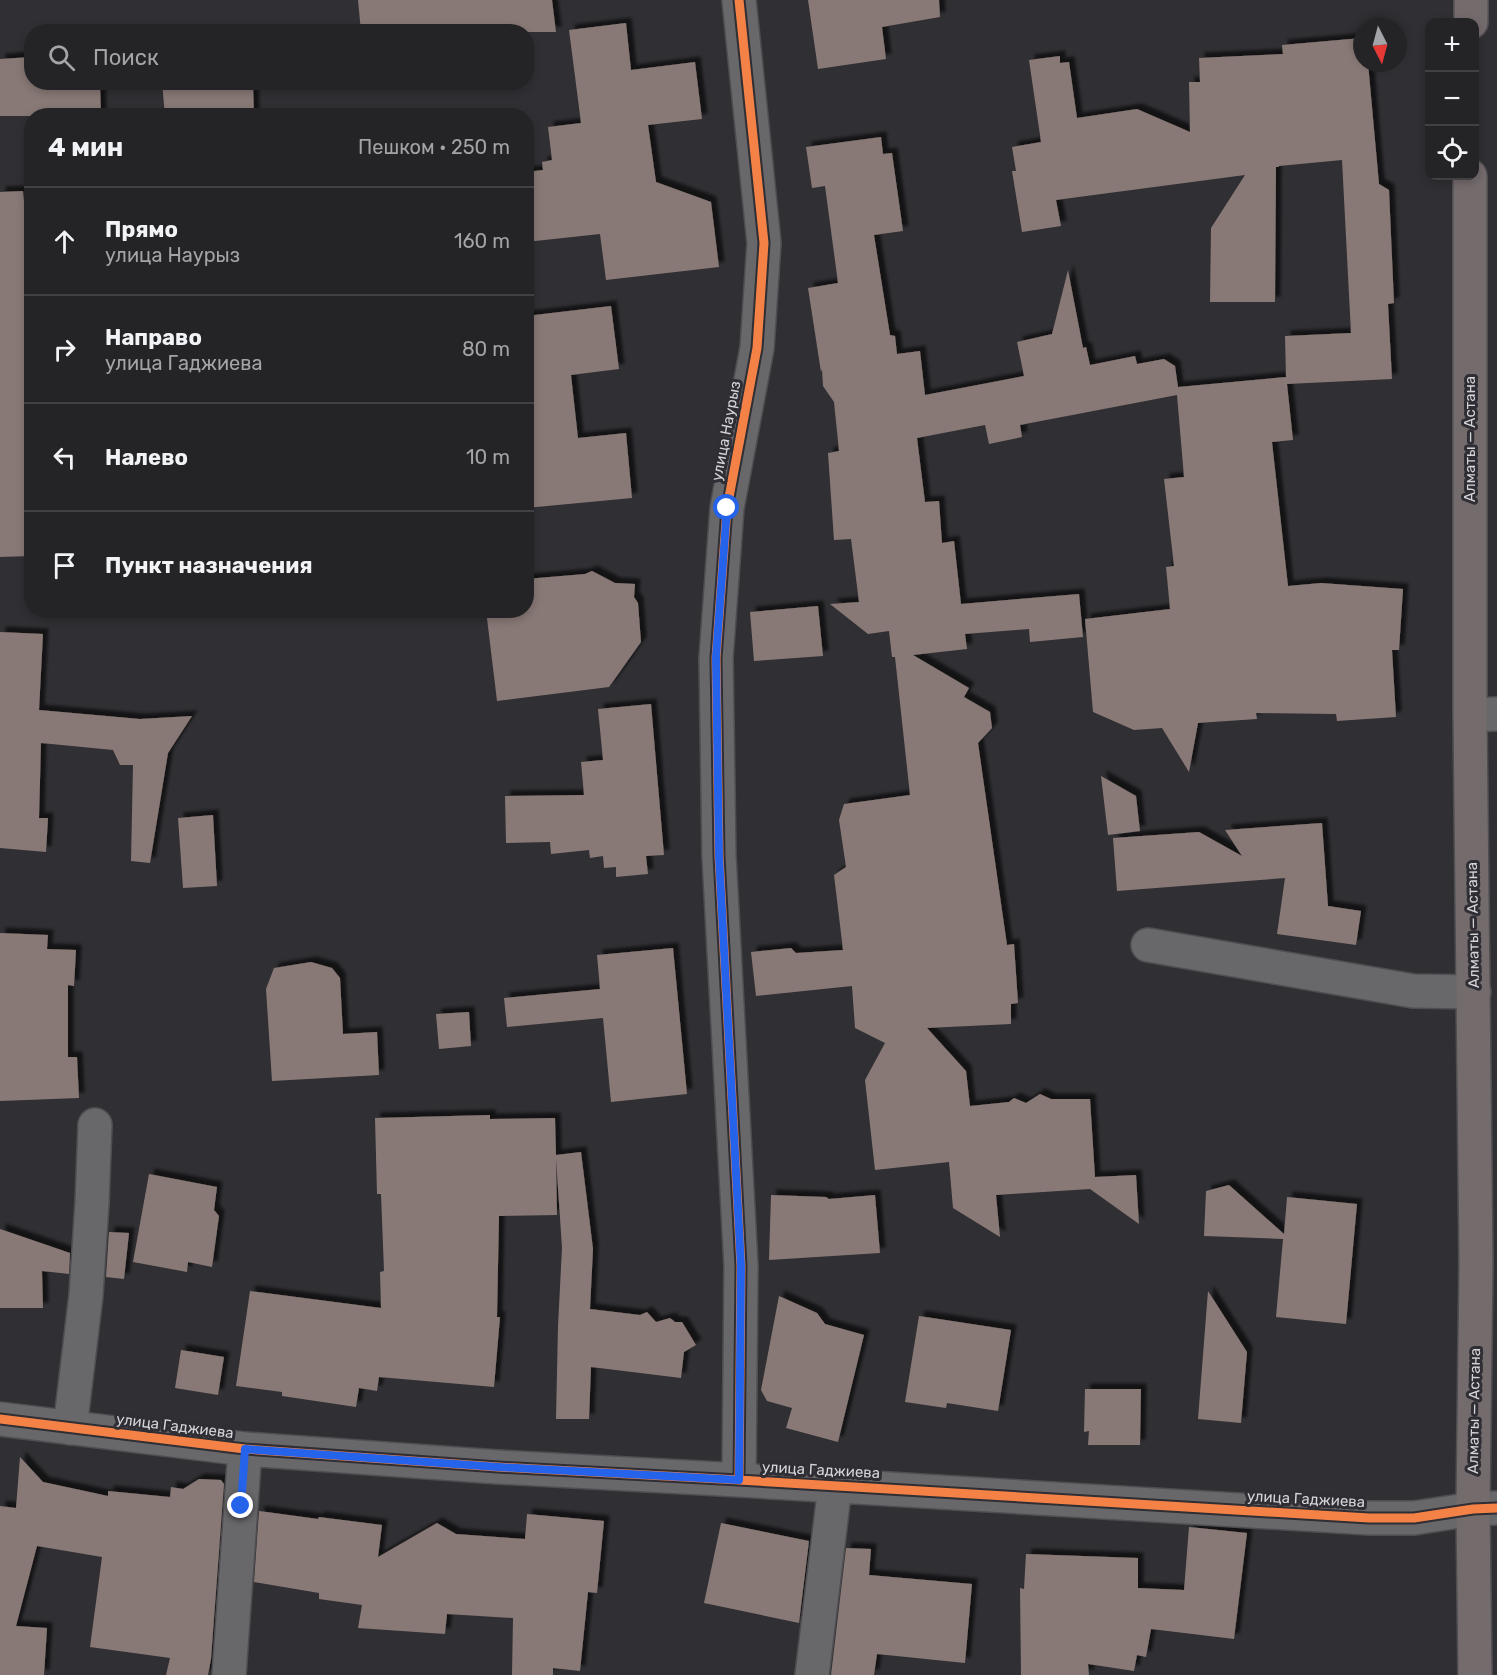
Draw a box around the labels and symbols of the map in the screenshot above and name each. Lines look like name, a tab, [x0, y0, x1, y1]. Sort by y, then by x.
north arrow	[1353, 18, 1407, 72]
street label: Алматы — Астана	[1461, 376, 1479, 502]
street label: улица Наурыз	[708, 379, 745, 482]
route start	[713, 494, 739, 520]
street label: Алматы — Астана	[1463, 862, 1483, 988]
street label: Алматы — Астана	[1464, 1348, 1484, 1474]
street label: улица Гаджиева	[115, 1410, 235, 1442]
street label: улица Гаджиева	[762, 1458, 880, 1482]
street label: улица Гаджиева	[1247, 1487, 1365, 1511]
route end	[227, 1492, 253, 1518]

